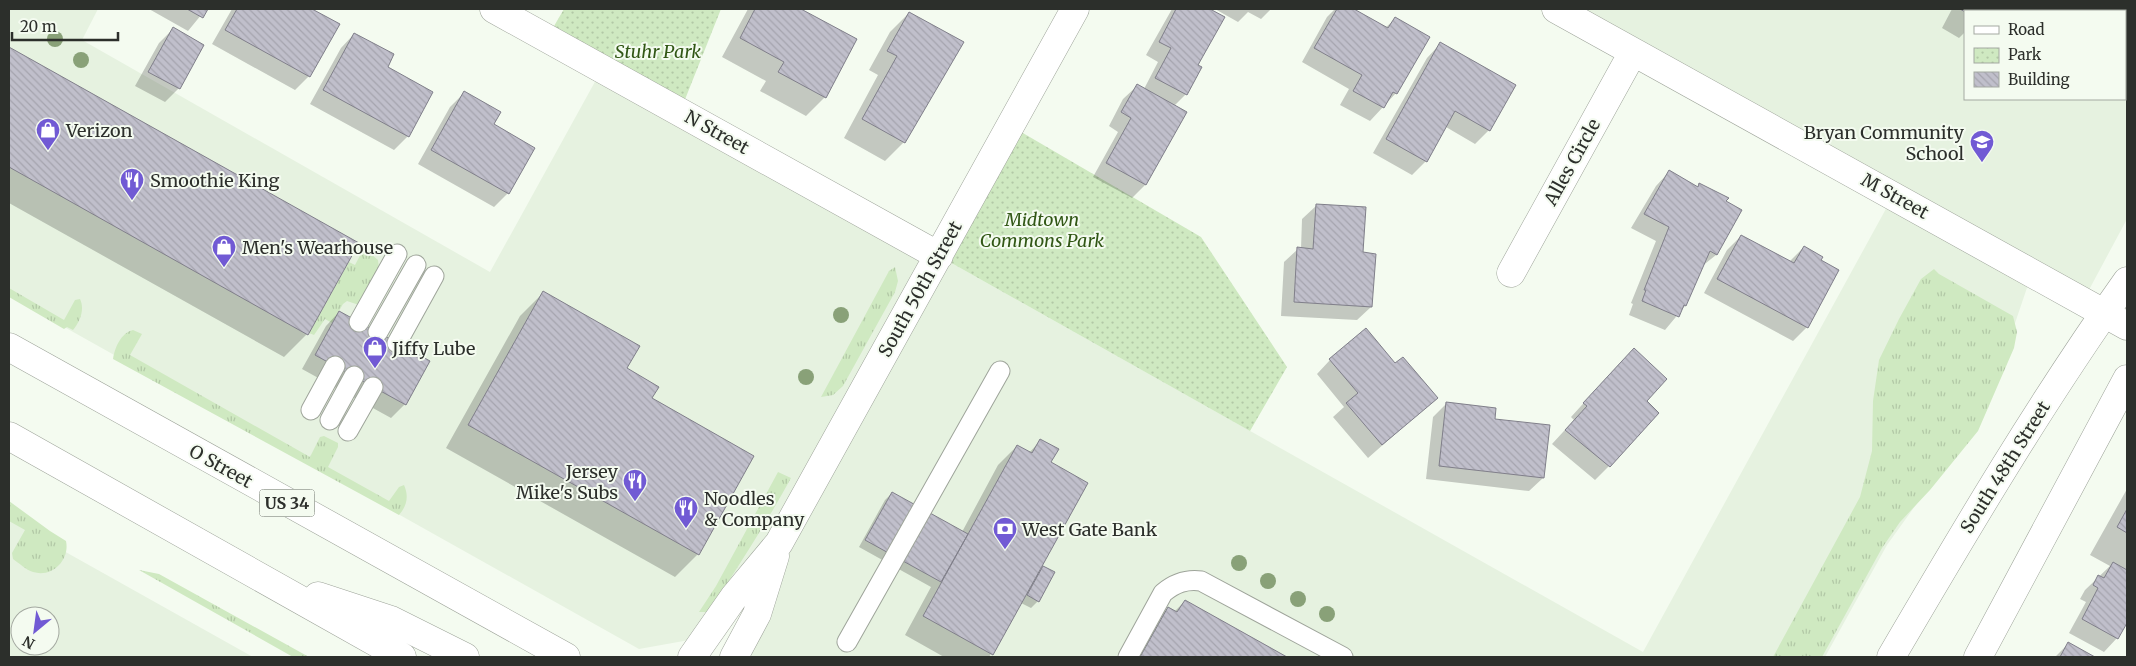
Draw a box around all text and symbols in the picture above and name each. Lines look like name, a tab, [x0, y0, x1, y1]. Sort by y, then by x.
scale bar	[12, 10, 119, 42]
legend	[1964, 10, 2126, 100]
text: 20 m	[20, 17, 57, 36]
text: Road	[2008, 20, 2044, 39]
park label: Stuhr Park	[615, 40, 701, 63]
text: Park	[2008, 45, 2042, 64]
text: Building	[2008, 70, 2070, 89]
street label: N Street	[681, 105, 753, 159]
street label: Alles Circle	[1538, 115, 1605, 210]
shop icon: Verizon	[35, 117, 61, 151]
place label: Verizon	[65, 119, 133, 142]
place label: Bryan Community School	[1804, 121, 1965, 165]
school or university icon: Bryan Community School	[1969, 129, 1995, 163]
restaurant icon: Smoothie King	[119, 167, 145, 201]
street label: M Street	[1857, 168, 1933, 224]
place label: Smoothie King	[150, 169, 279, 192]
park label: Midtown Commons Park	[980, 208, 1104, 252]
street label: South 50th Street	[873, 217, 967, 361]
shop icon: Men's Wearhouse	[211, 234, 237, 268]
place label: Men's Wearhouse	[242, 236, 393, 259]
shop icon: Jiffy Lube	[362, 335, 388, 369]
place label: Jiffy Lube	[391, 337, 476, 360]
street label: South 48th Street	[1955, 397, 2055, 537]
street label: O Street	[185, 439, 257, 493]
place label: Jersey Mike's Subs	[516, 460, 619, 504]
restaurant icon: Jersey Mike's Subs	[622, 468, 648, 502]
place label: Noodles & Company	[704, 487, 805, 531]
road number: US 34	[260, 489, 314, 516]
restaurant icon: Noodles & Company	[673, 495, 699, 529]
bank icon: West Gate Bank	[992, 516, 1018, 550]
place label: West Gate Bank	[1021, 518, 1158, 541]
north arrow	[10, 606, 60, 656]
text: N	[19, 632, 38, 653]

